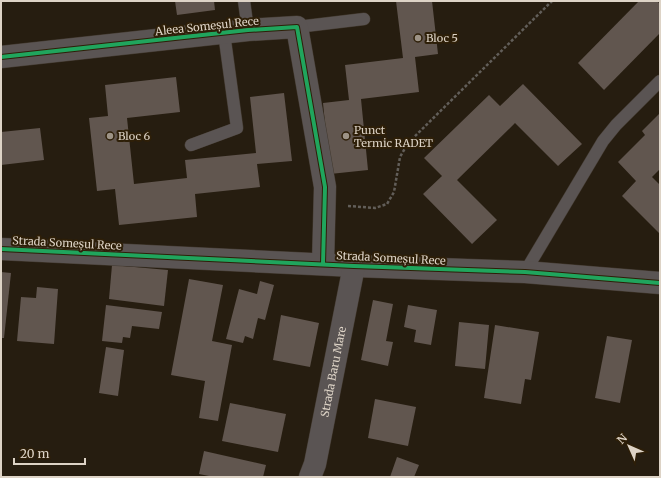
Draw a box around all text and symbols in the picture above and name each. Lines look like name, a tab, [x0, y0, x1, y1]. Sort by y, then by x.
street label: Aleea Someșul Rece	[153, 14, 260, 39]
place label: Bloc 5	[426, 31, 458, 45]
marker: Bloc 5	[413, 33, 423, 43]
place label: Punct Termic RADET	[354, 123, 433, 150]
place label: Bloc 6	[118, 129, 151, 143]
marker: Bloc 6	[105, 131, 115, 141]
marker: Punct Termic RADET	[341, 131, 351, 141]
street label: Strada Someșul Rece	[12, 233, 122, 253]
street label: Strada Someșul Rece	[336, 248, 446, 268]
street label: Strada Baru Mare	[317, 325, 349, 418]
north arrow	[609, 426, 649, 466]
text: N	[614, 431, 630, 447]
scale bar	[14, 440, 85, 466]
text: 20 m	[20, 446, 49, 461]

